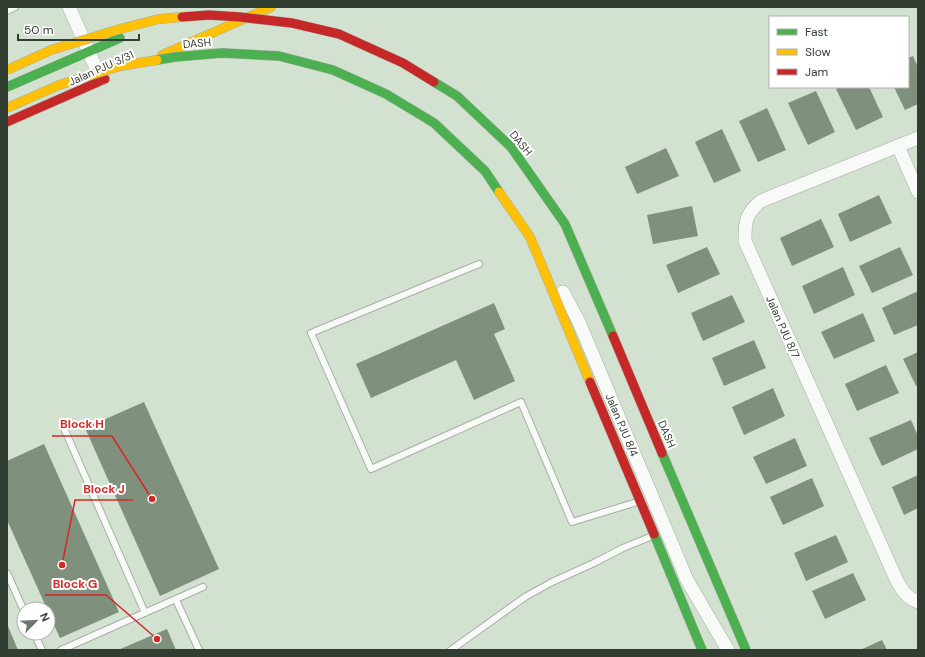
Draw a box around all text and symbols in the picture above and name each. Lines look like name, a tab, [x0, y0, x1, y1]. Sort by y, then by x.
scale bar	[18, 16, 139, 42]
legend	[769, 16, 909, 88]
text: 50 m	[24, 22, 53, 38]
text: Fast	[805, 24, 828, 40]
street label: DASH	[182, 35, 212, 51]
text: Slow	[805, 44, 831, 60]
street label: Jalan PJU 3/31	[66, 47, 136, 89]
text: Jam	[805, 64, 828, 80]
street label: DASH	[507, 128, 535, 158]
street label: Jalan PJU 8/7	[763, 294, 803, 360]
street label: Jalan PJU 8/4	[602, 391, 642, 459]
callout: Block H	[52, 412, 112, 436]
text: Block H	[60, 416, 104, 432]
street label: DASH	[655, 418, 679, 450]
callout: Block J	[75, 476, 133, 500]
text: Block J	[83, 481, 125, 497]
callout: Block G	[45, 571, 106, 595]
text: Block G	[53, 576, 97, 592]
north arrow	[16, 601, 56, 641]
text: N	[37, 610, 53, 623]

